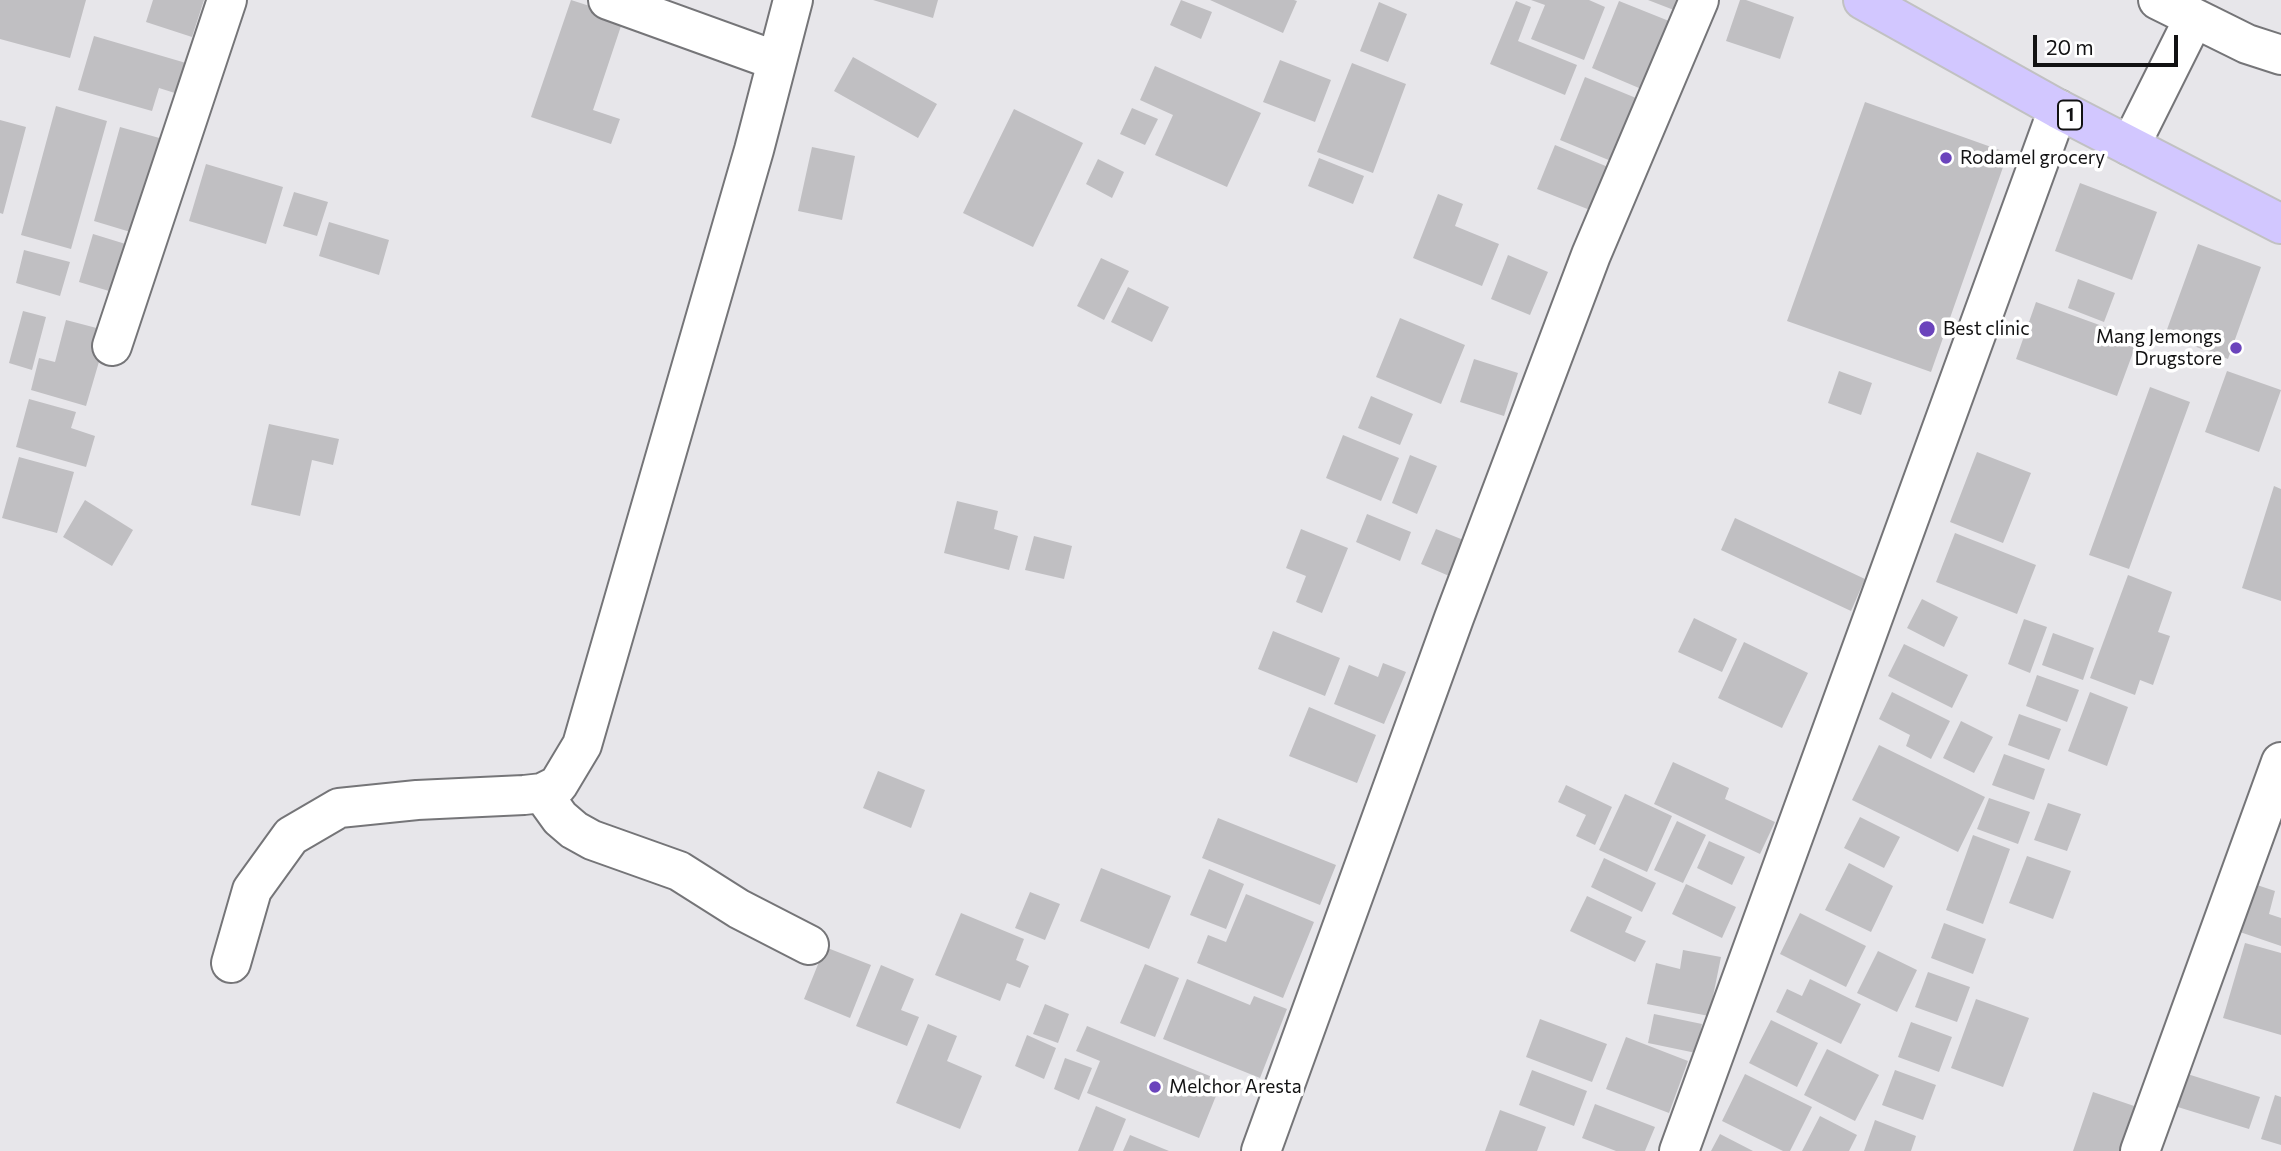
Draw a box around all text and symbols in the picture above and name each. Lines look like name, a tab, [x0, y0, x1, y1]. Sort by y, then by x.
scale bar	[2036, 21, 2181, 65]
text: 20 m	[2046, 34, 2094, 59]
road number: 1	[2058, 100, 2082, 130]
place label: Rodamel grocery	[1960, 147, 2105, 169]
marker: Rodamel grocery	[1938, 150, 1954, 166]
place label: Best clinic	[1943, 318, 2030, 340]
marker: Best clinic	[1917, 319, 1937, 339]
place label: Mang Jemongs Drugstore	[2096, 326, 2222, 370]
marker: Mang Jemongs Drugstore	[2228, 340, 2244, 356]
place label: Melchor Aresta	[1169, 1076, 1302, 1098]
marker: Melchor Aresta	[1147, 1079, 1163, 1095]

